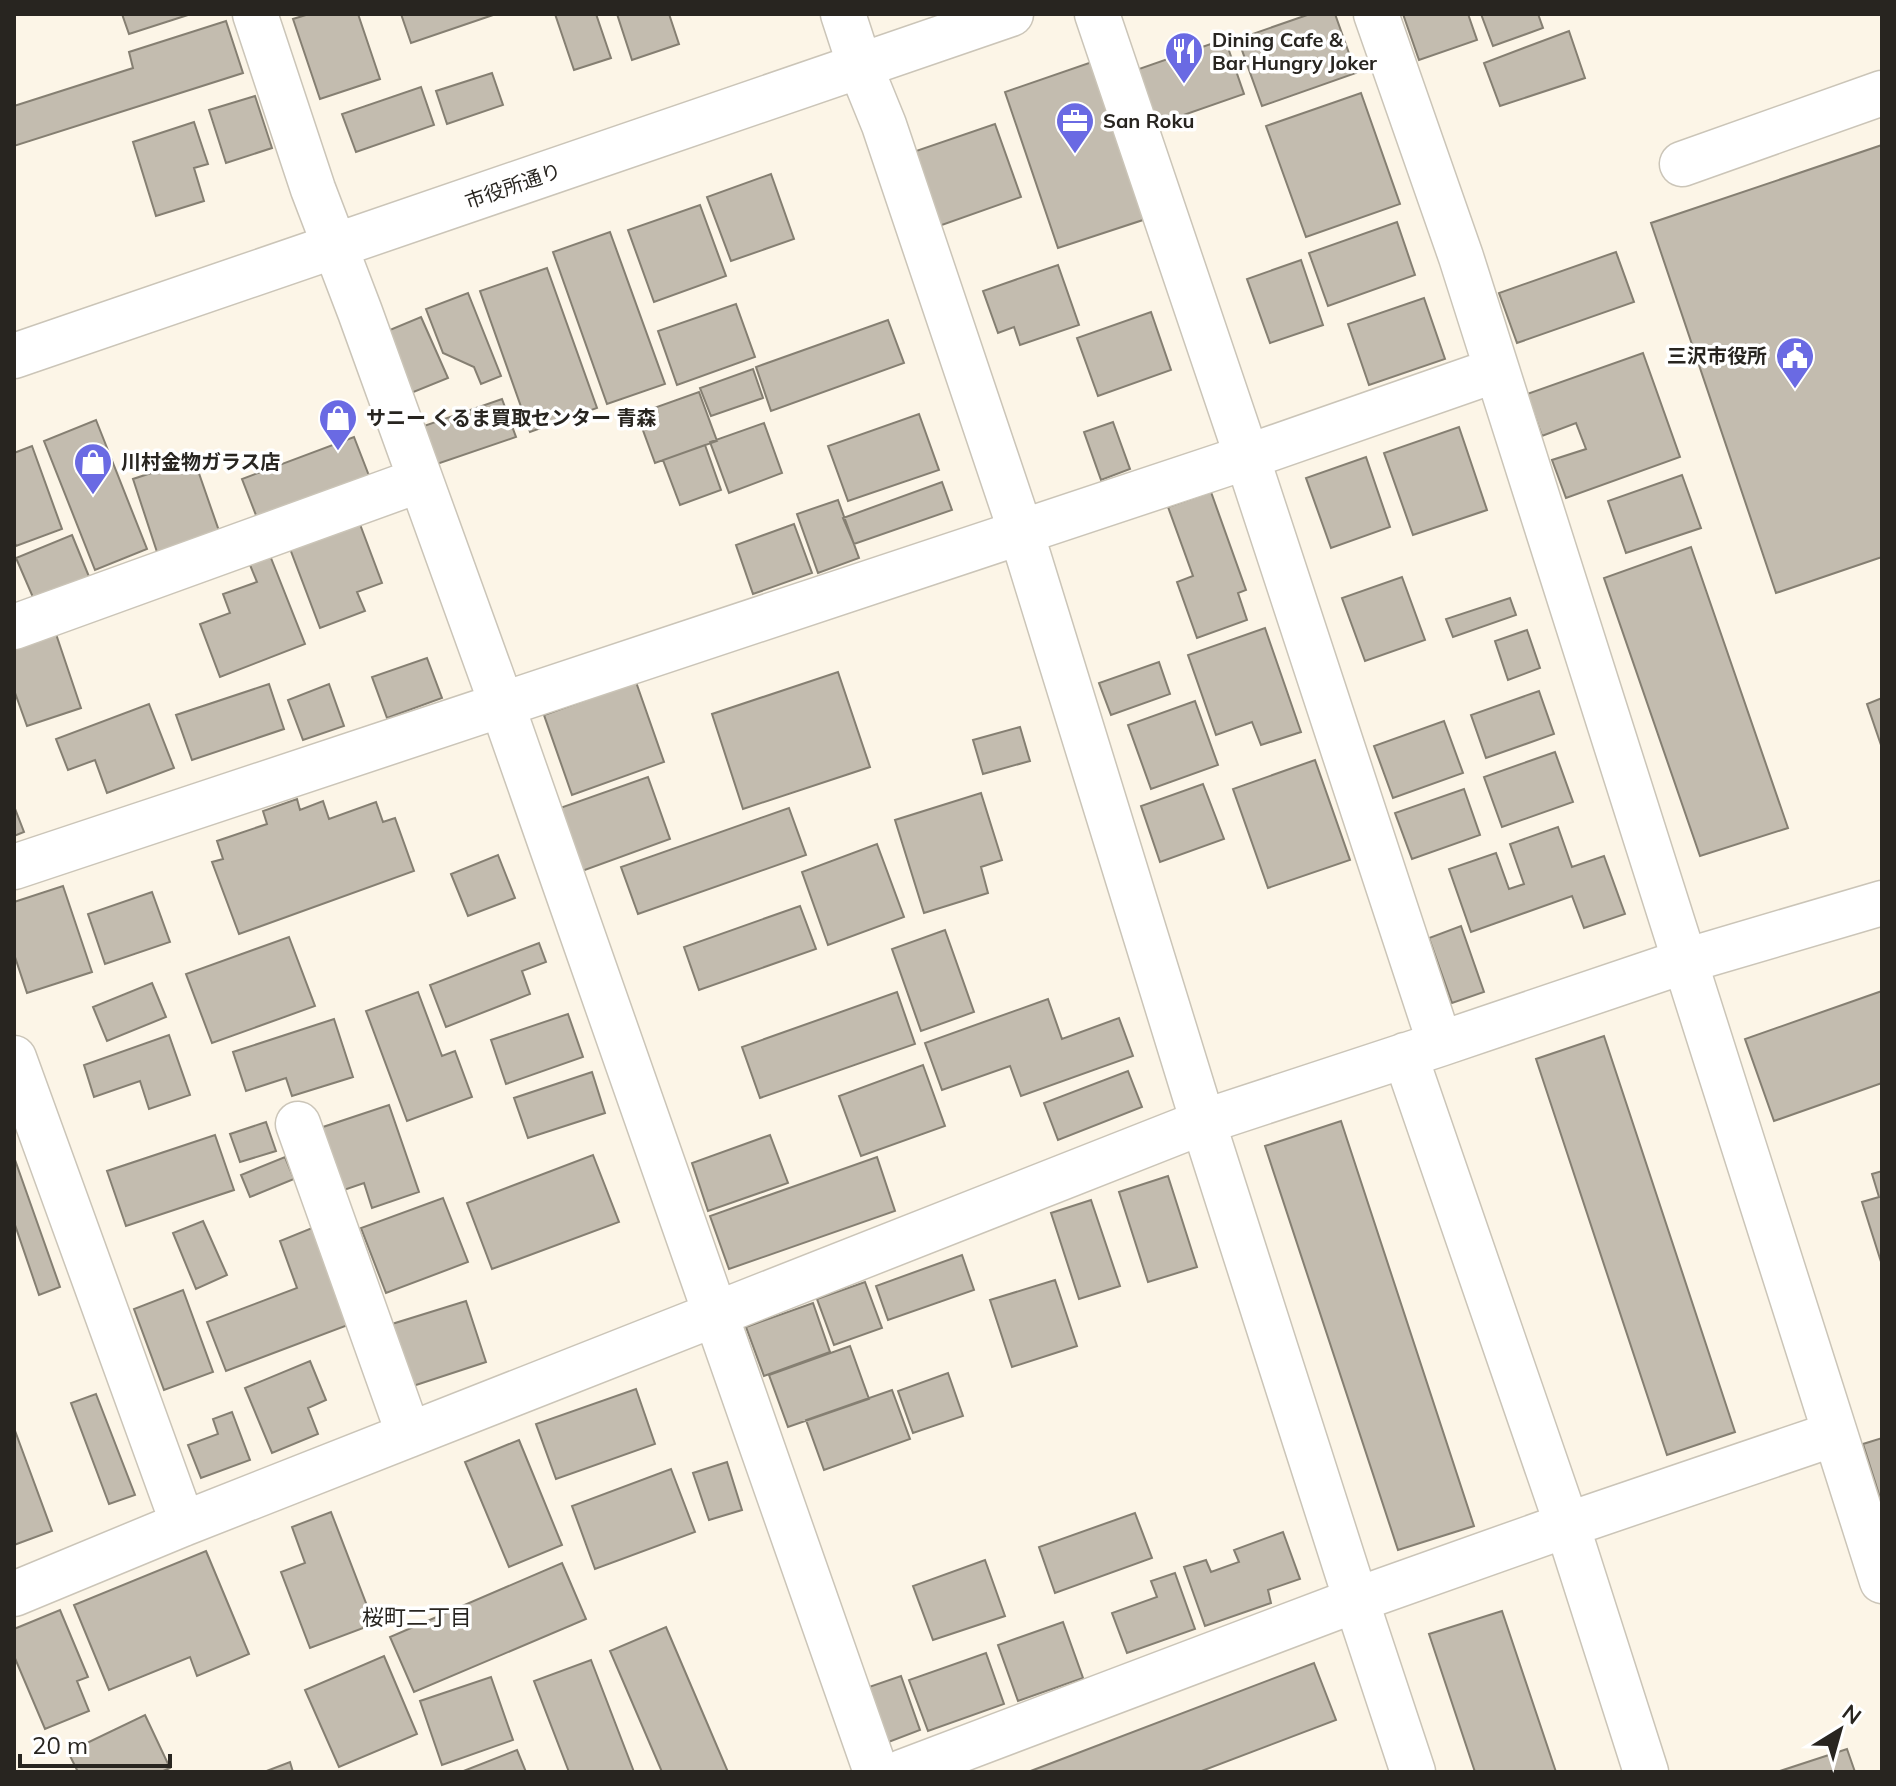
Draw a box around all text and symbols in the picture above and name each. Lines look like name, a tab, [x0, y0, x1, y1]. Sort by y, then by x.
place label: Dining Cafe & Bar Hungry Joker	[1212, 27, 1377, 75]
restaurant icon: Dining Cafe & Bar Hungry Joker	[1163, 30, 1205, 85]
office icon: San Roku	[1054, 100, 1096, 155]
place label: San Roku	[1103, 108, 1194, 133]
street label: 市役所通り	[461, 157, 564, 214]
public building icon: 三沢市役所	[1774, 335, 1816, 390]
place label: 三沢市役所	[1667, 343, 1767, 368]
shop icon: サニー くるま買取センター 青森	[317, 397, 359, 452]
place label: サニー くるま買取センター 青森	[366, 405, 657, 430]
shop icon: 川村金物ガラス店	[72, 441, 114, 496]
place label: 川村金物ガラス店	[121, 449, 281, 474]
district label: 桜町二丁目	[362, 1603, 472, 1631]
north arrow	[1800, 1690, 1880, 1770]
text: N	[1837, 1698, 1867, 1730]
scale bar	[20, 1718, 170, 1768]
text: 20 m	[32, 1730, 88, 1760]

